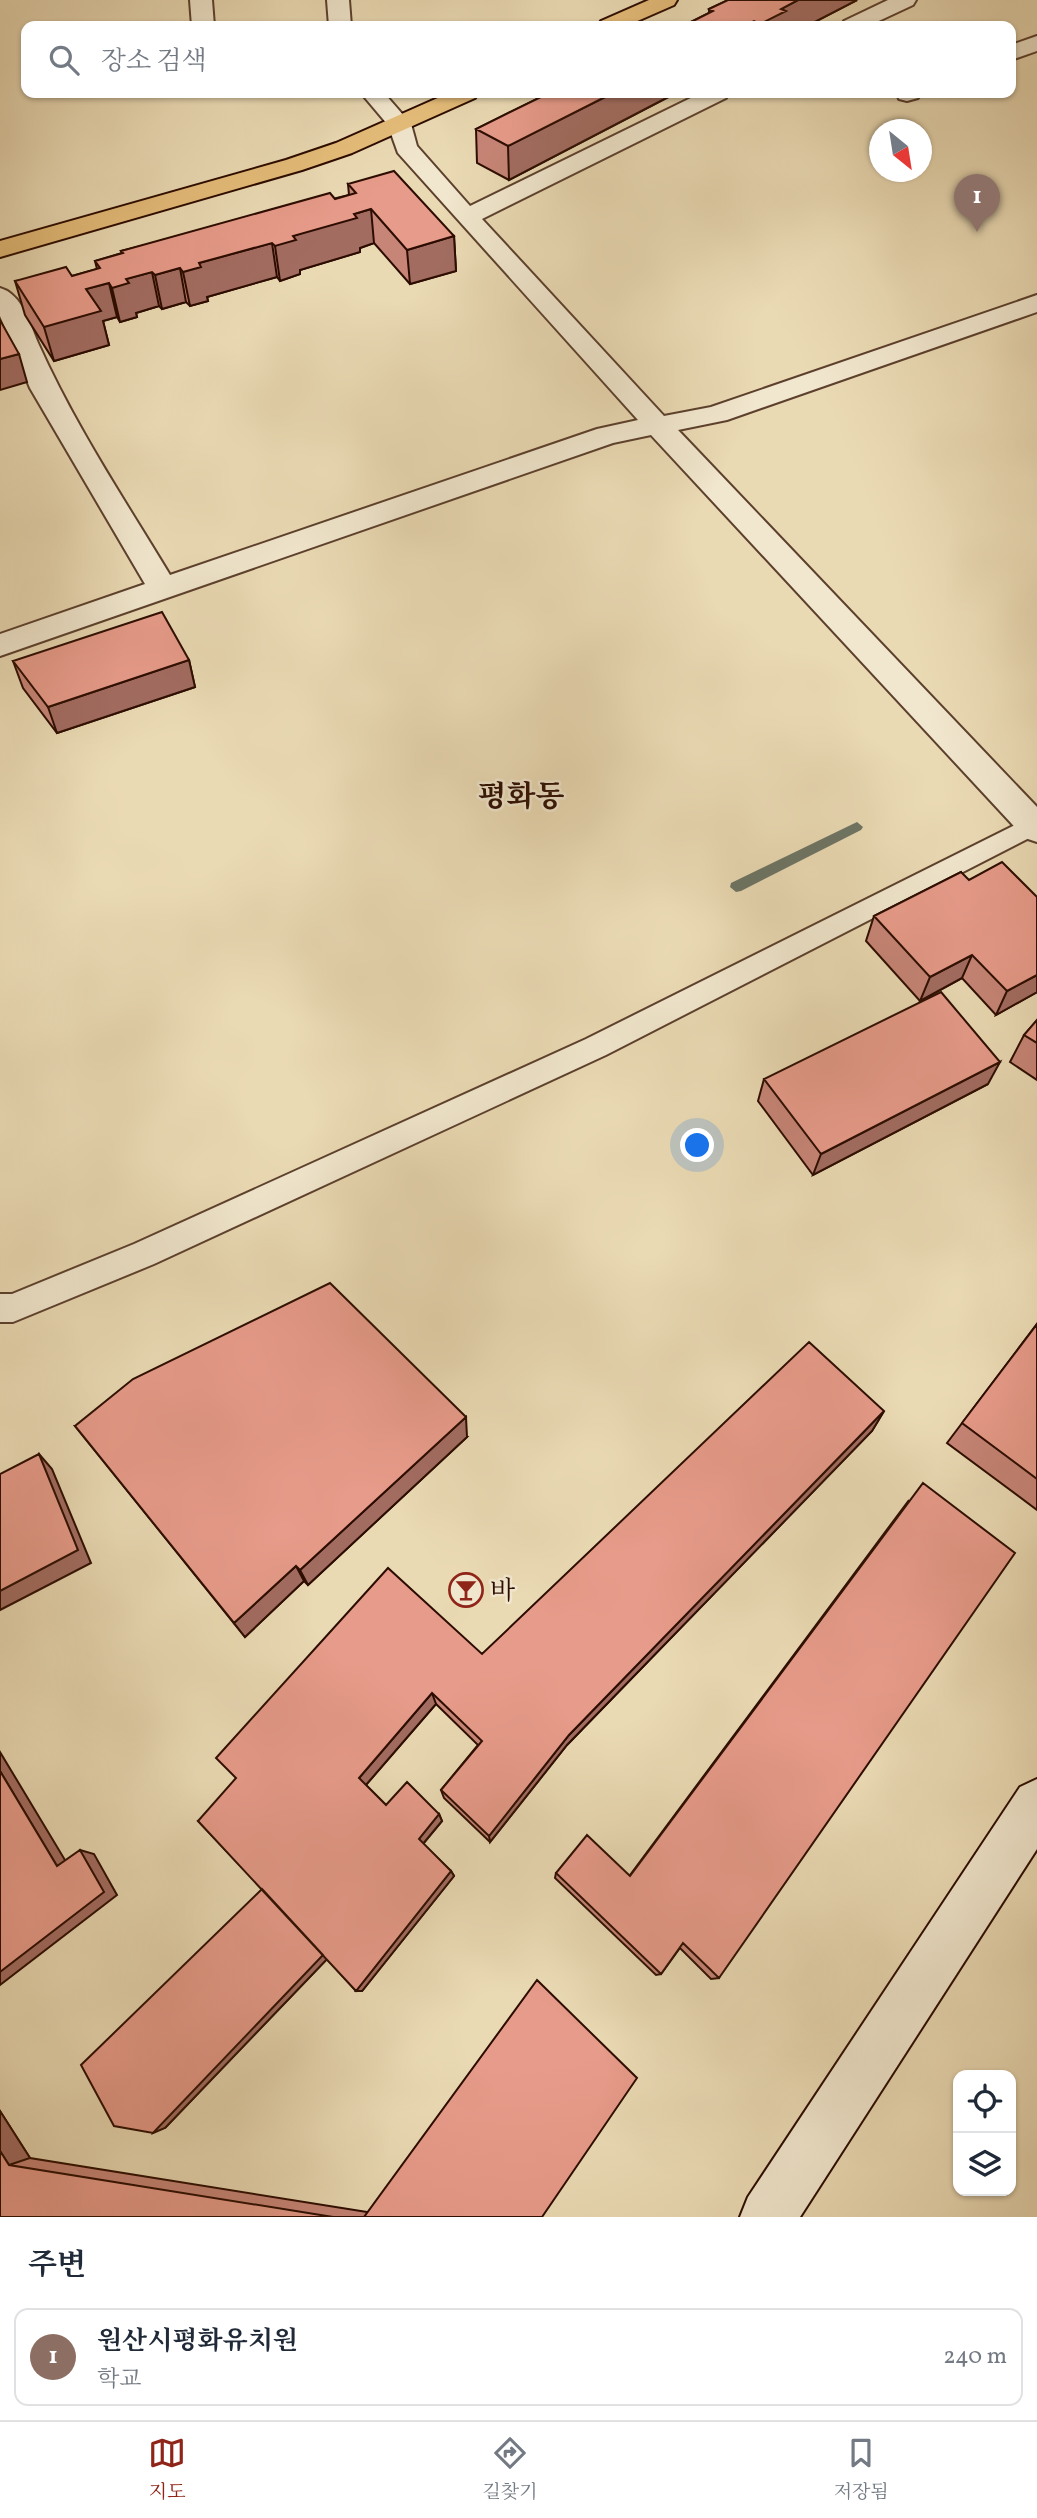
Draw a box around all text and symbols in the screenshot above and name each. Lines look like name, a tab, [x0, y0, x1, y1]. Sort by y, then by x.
search box	[21, 21, 1016, 98]
icon: search	[45, 41, 83, 79]
text: 장소 검색	[101, 44, 207, 80]
north arrow	[869, 119, 932, 182]
pin: 1	[954, 174, 1000, 232]
district label: 평화동	[478, 777, 564, 819]
your location	[680, 1128, 714, 1162]
bar icon: 바	[447, 1571, 485, 1609]
place label: 바	[490, 1574, 515, 1610]
map controls	[953, 2070, 1016, 2196]
button: locate	[953, 2070, 1016, 2133]
button: layers	[953, 2133, 1016, 2196]
text: 주변	[28, 2245, 86, 2287]
text: 원산시평화유치원	[97, 2324, 298, 2360]
text: 1	[48, 2341, 58, 2373]
text: 240 m	[943, 2341, 1007, 2373]
text: 학교	[97, 2364, 141, 2396]
tab: 지도	[148, 2434, 186, 2506]
tab: 길찾기	[482, 2434, 537, 2506]
tab: 저장됨	[834, 2434, 889, 2506]

